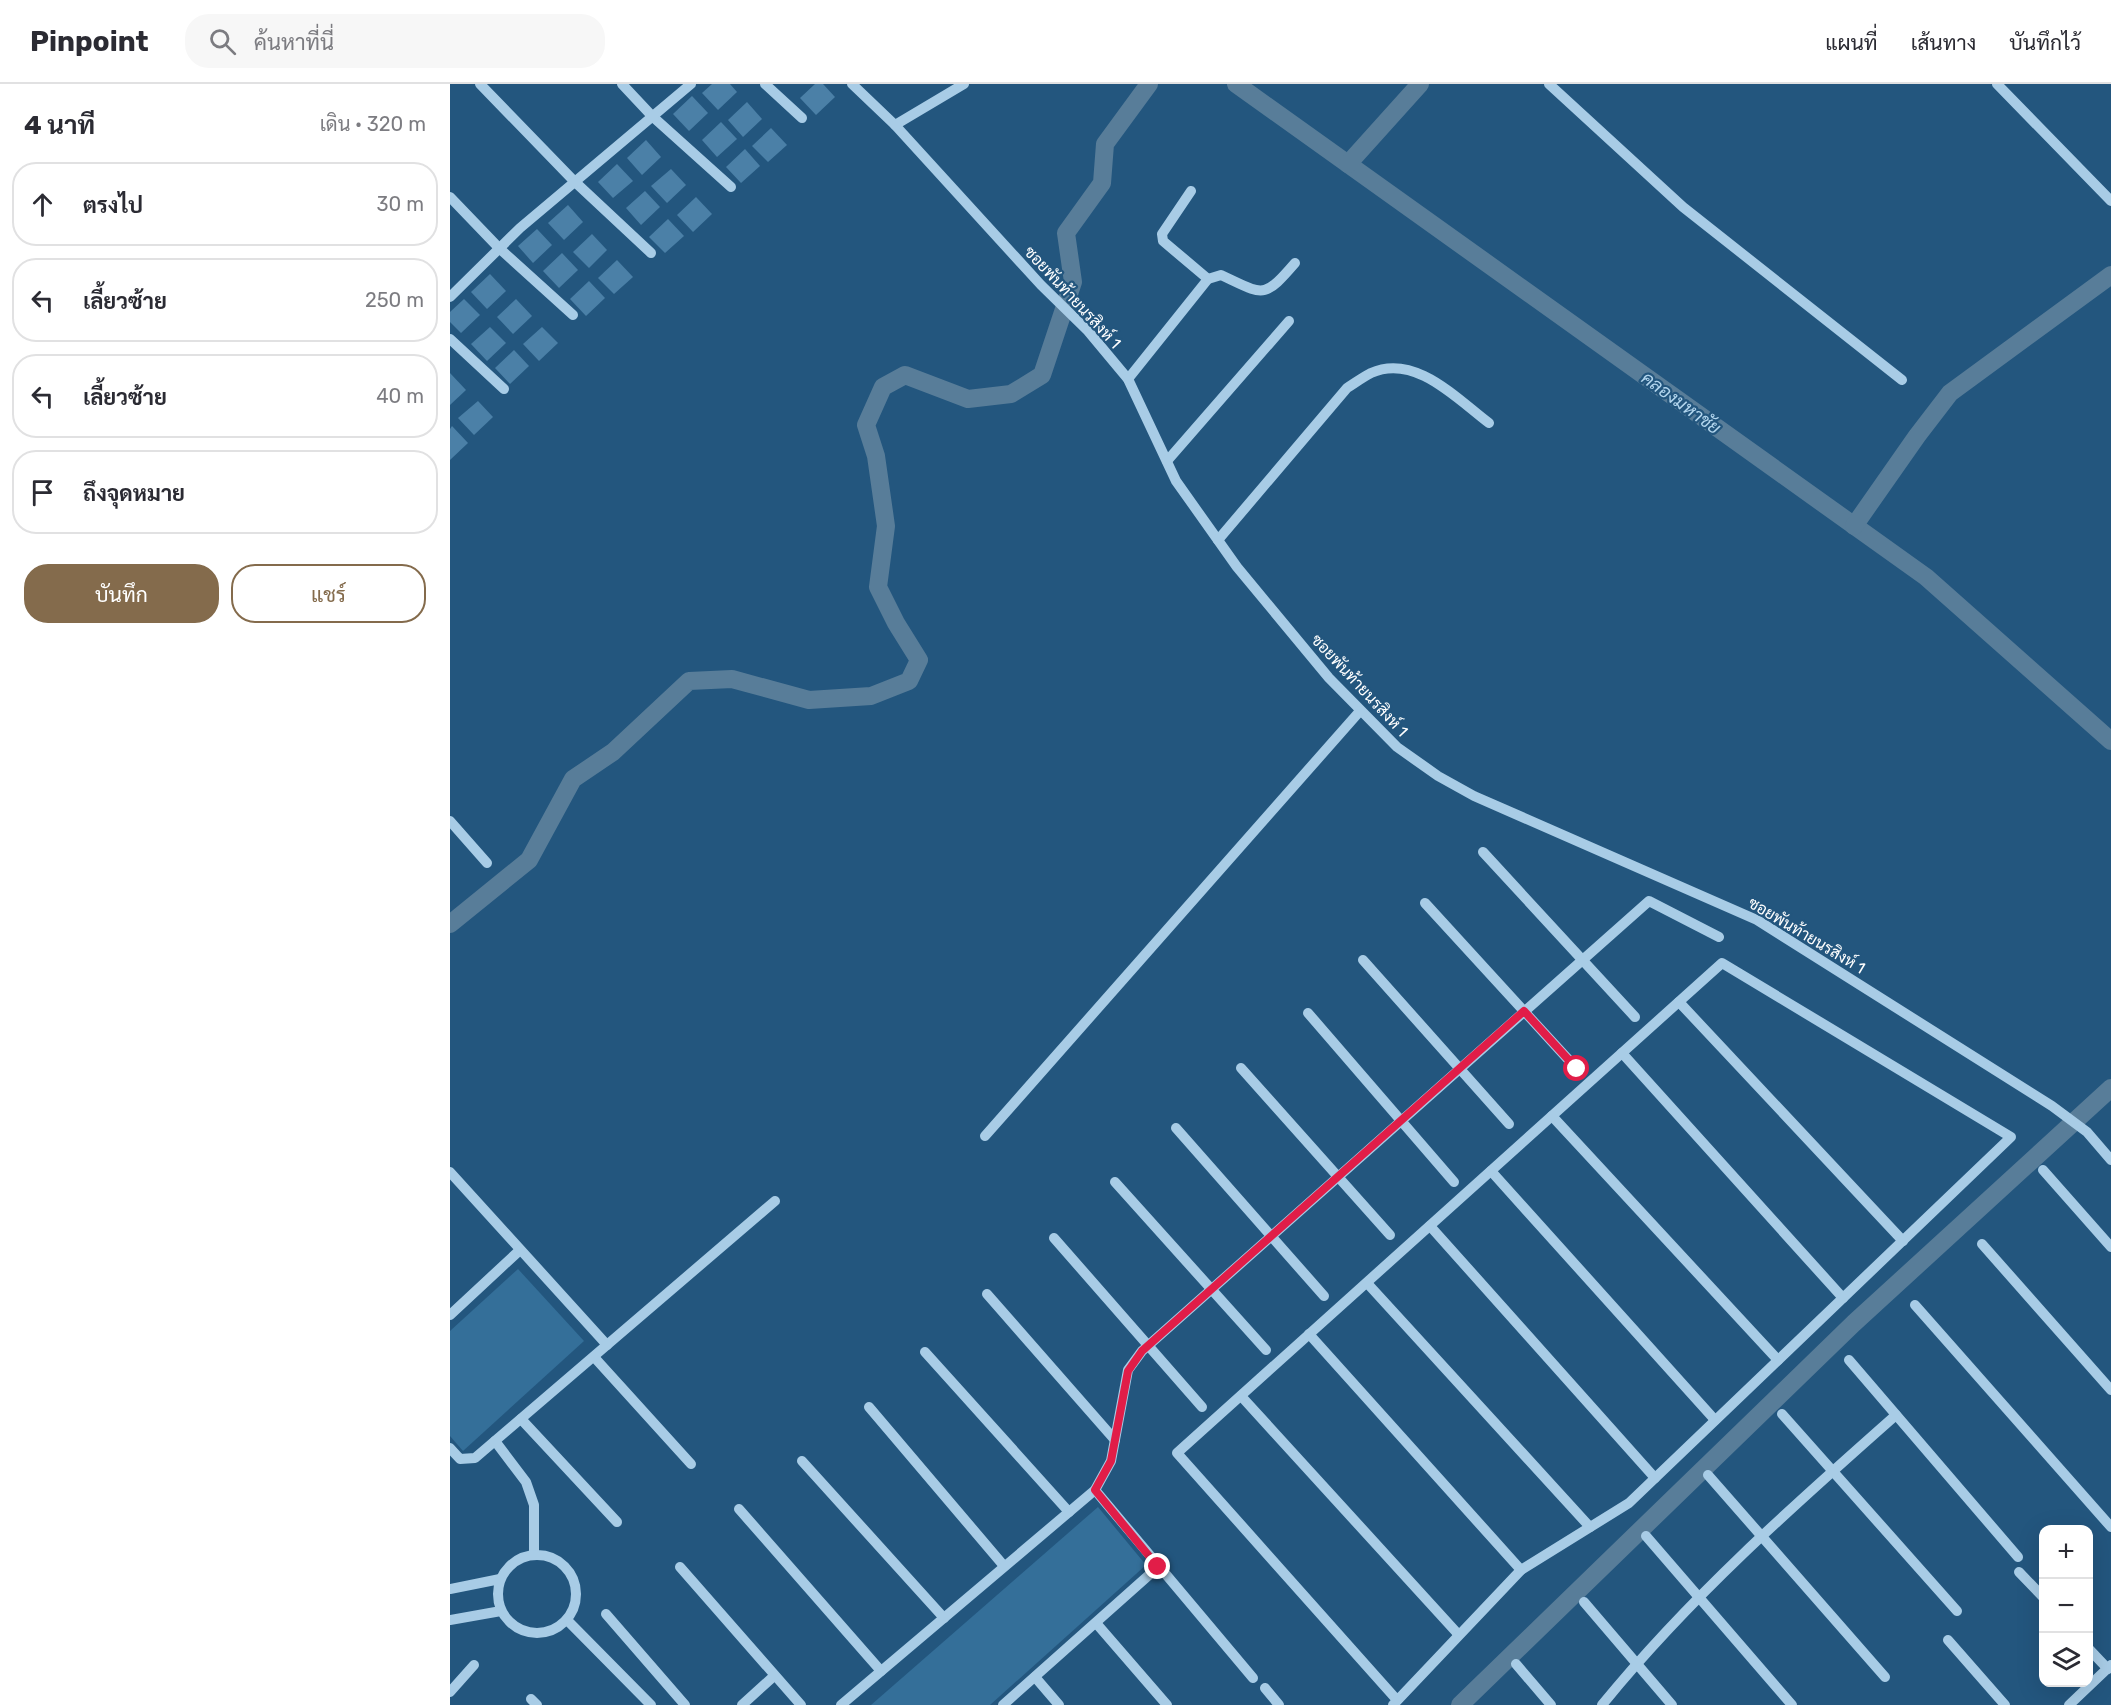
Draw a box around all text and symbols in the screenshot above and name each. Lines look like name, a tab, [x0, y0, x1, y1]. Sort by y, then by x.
search box	[185, 14, 605, 68]
text: Pinpoint	[30, 25, 149, 58]
icon: search	[206, 25, 239, 58]
text: ค้นหาที่นี่	[254, 29, 334, 56]
text: แผนที่	[1825, 30, 1878, 55]
text: เส้นทาง	[1911, 30, 1976, 55]
text: บันทึกไว้	[2009, 30, 2081, 55]
text: 4 นาที	[24, 110, 95, 141]
text: เดิน · 320 m	[320, 112, 426, 136]
icon: ahead	[26, 188, 59, 221]
text: ตรงไป	[83, 192, 143, 219]
text: 30 m	[377, 192, 424, 216]
street label: ซอยพันท้ายนรสิงห์ 1	[1020, 240, 1127, 352]
icon: left	[26, 284, 59, 317]
text: เลี้ยวซ้าย	[83, 288, 167, 315]
text: 250 m	[365, 288, 424, 312]
water label: คลองมหาชัย	[1637, 367, 1725, 439]
icon: left	[26, 380, 59, 413]
text: เลี้ยวซ้าย	[83, 384, 167, 411]
text: 40 m	[376, 384, 424, 408]
icon: arrive	[26, 476, 59, 509]
text: ถึงจุดหมาย	[83, 480, 185, 507]
button: บันทึก	[24, 564, 219, 623]
button: แชร์	[231, 564, 426, 623]
street label: ซอยพันท้ายนรสิงห์ 1	[1307, 628, 1414, 740]
street label: ซอยพันท้ายนรสิงห์ 1	[1745, 890, 1870, 978]
route start	[1563, 1055, 1589, 1081]
map controls	[2039, 1525, 2093, 1687]
button: +	[2039, 1525, 2093, 1579]
route end	[1144, 1553, 1170, 1579]
button: −	[2039, 1579, 2093, 1633]
button: layers	[2039, 1633, 2093, 1687]

